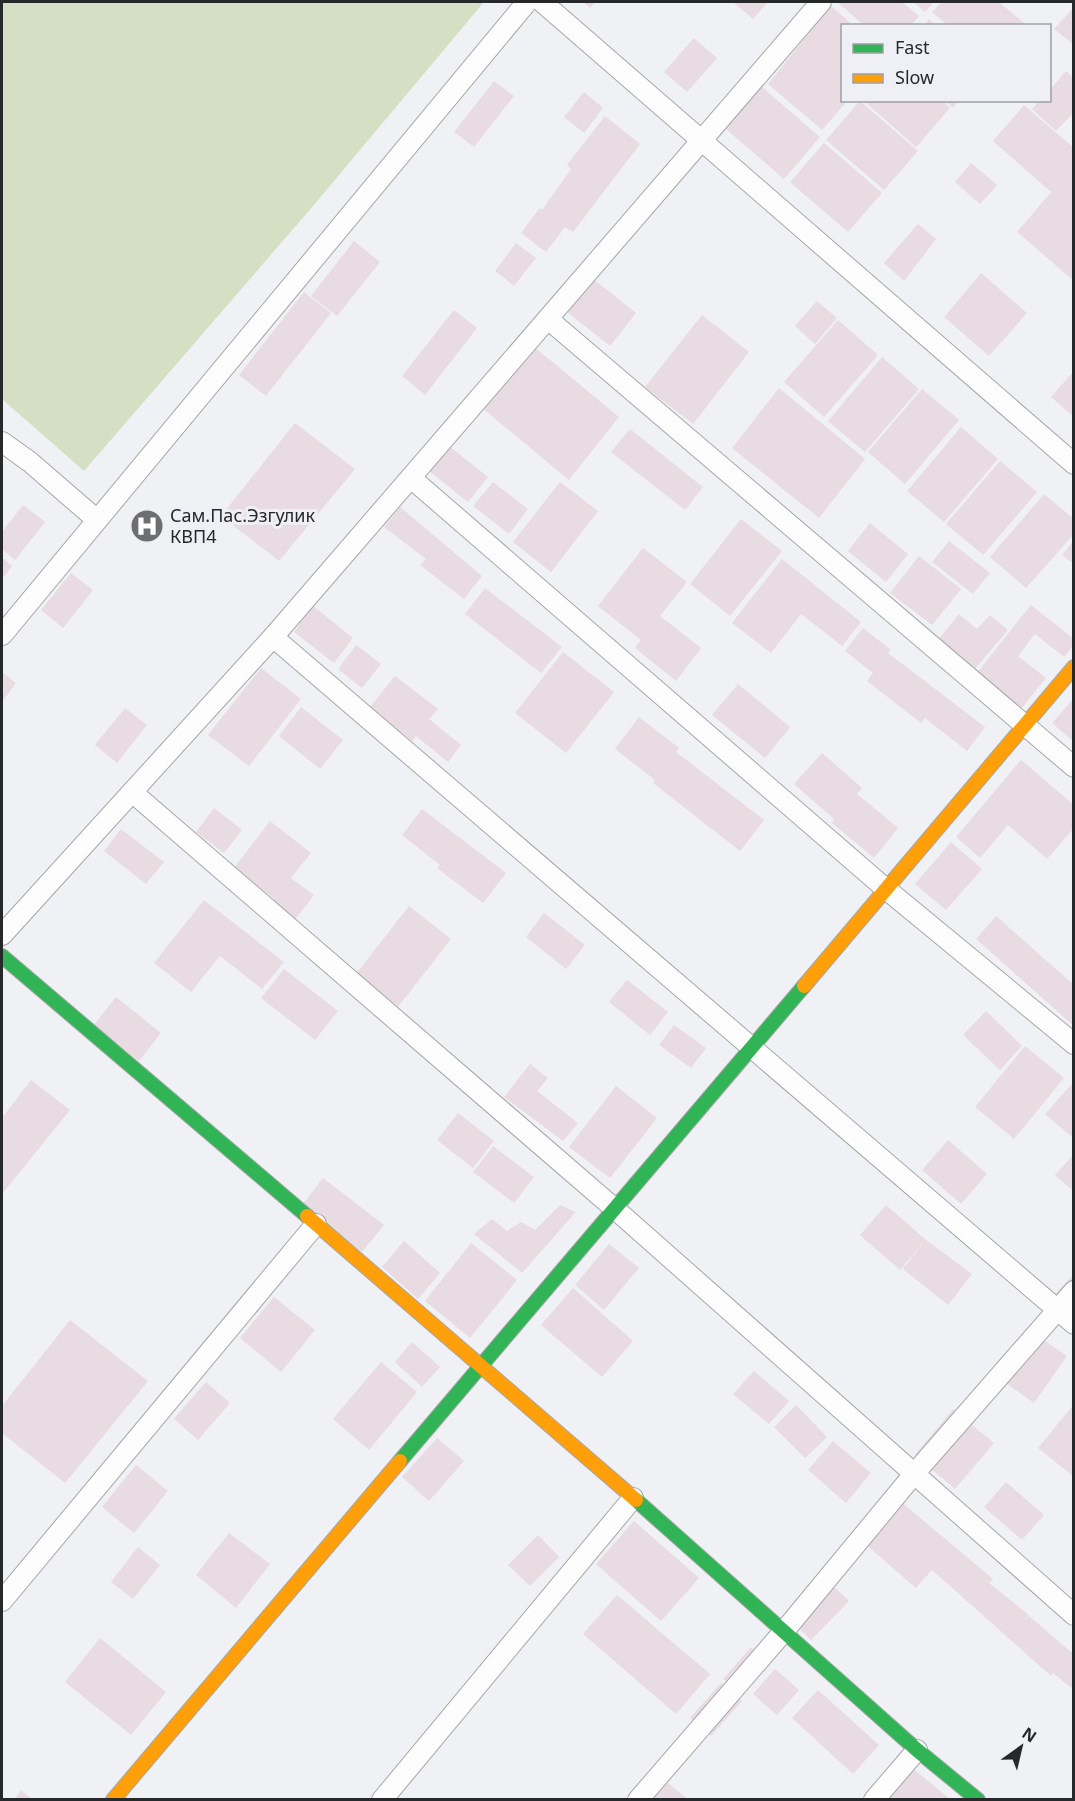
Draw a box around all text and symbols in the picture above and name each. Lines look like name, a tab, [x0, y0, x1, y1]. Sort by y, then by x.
legend	[841, 24, 1051, 102]
text: Fast	[895, 35, 930, 59]
text: Slow	[895, 65, 934, 89]
place label: Сам.Пас.Эзгулик КВП4	[170, 503, 315, 548]
hospital icon: Сам.Пас.Эзгулик КВП4	[129, 508, 165, 544]
north arrow	[991, 1717, 1051, 1777]
text: N	[1018, 1722, 1041, 1747]

